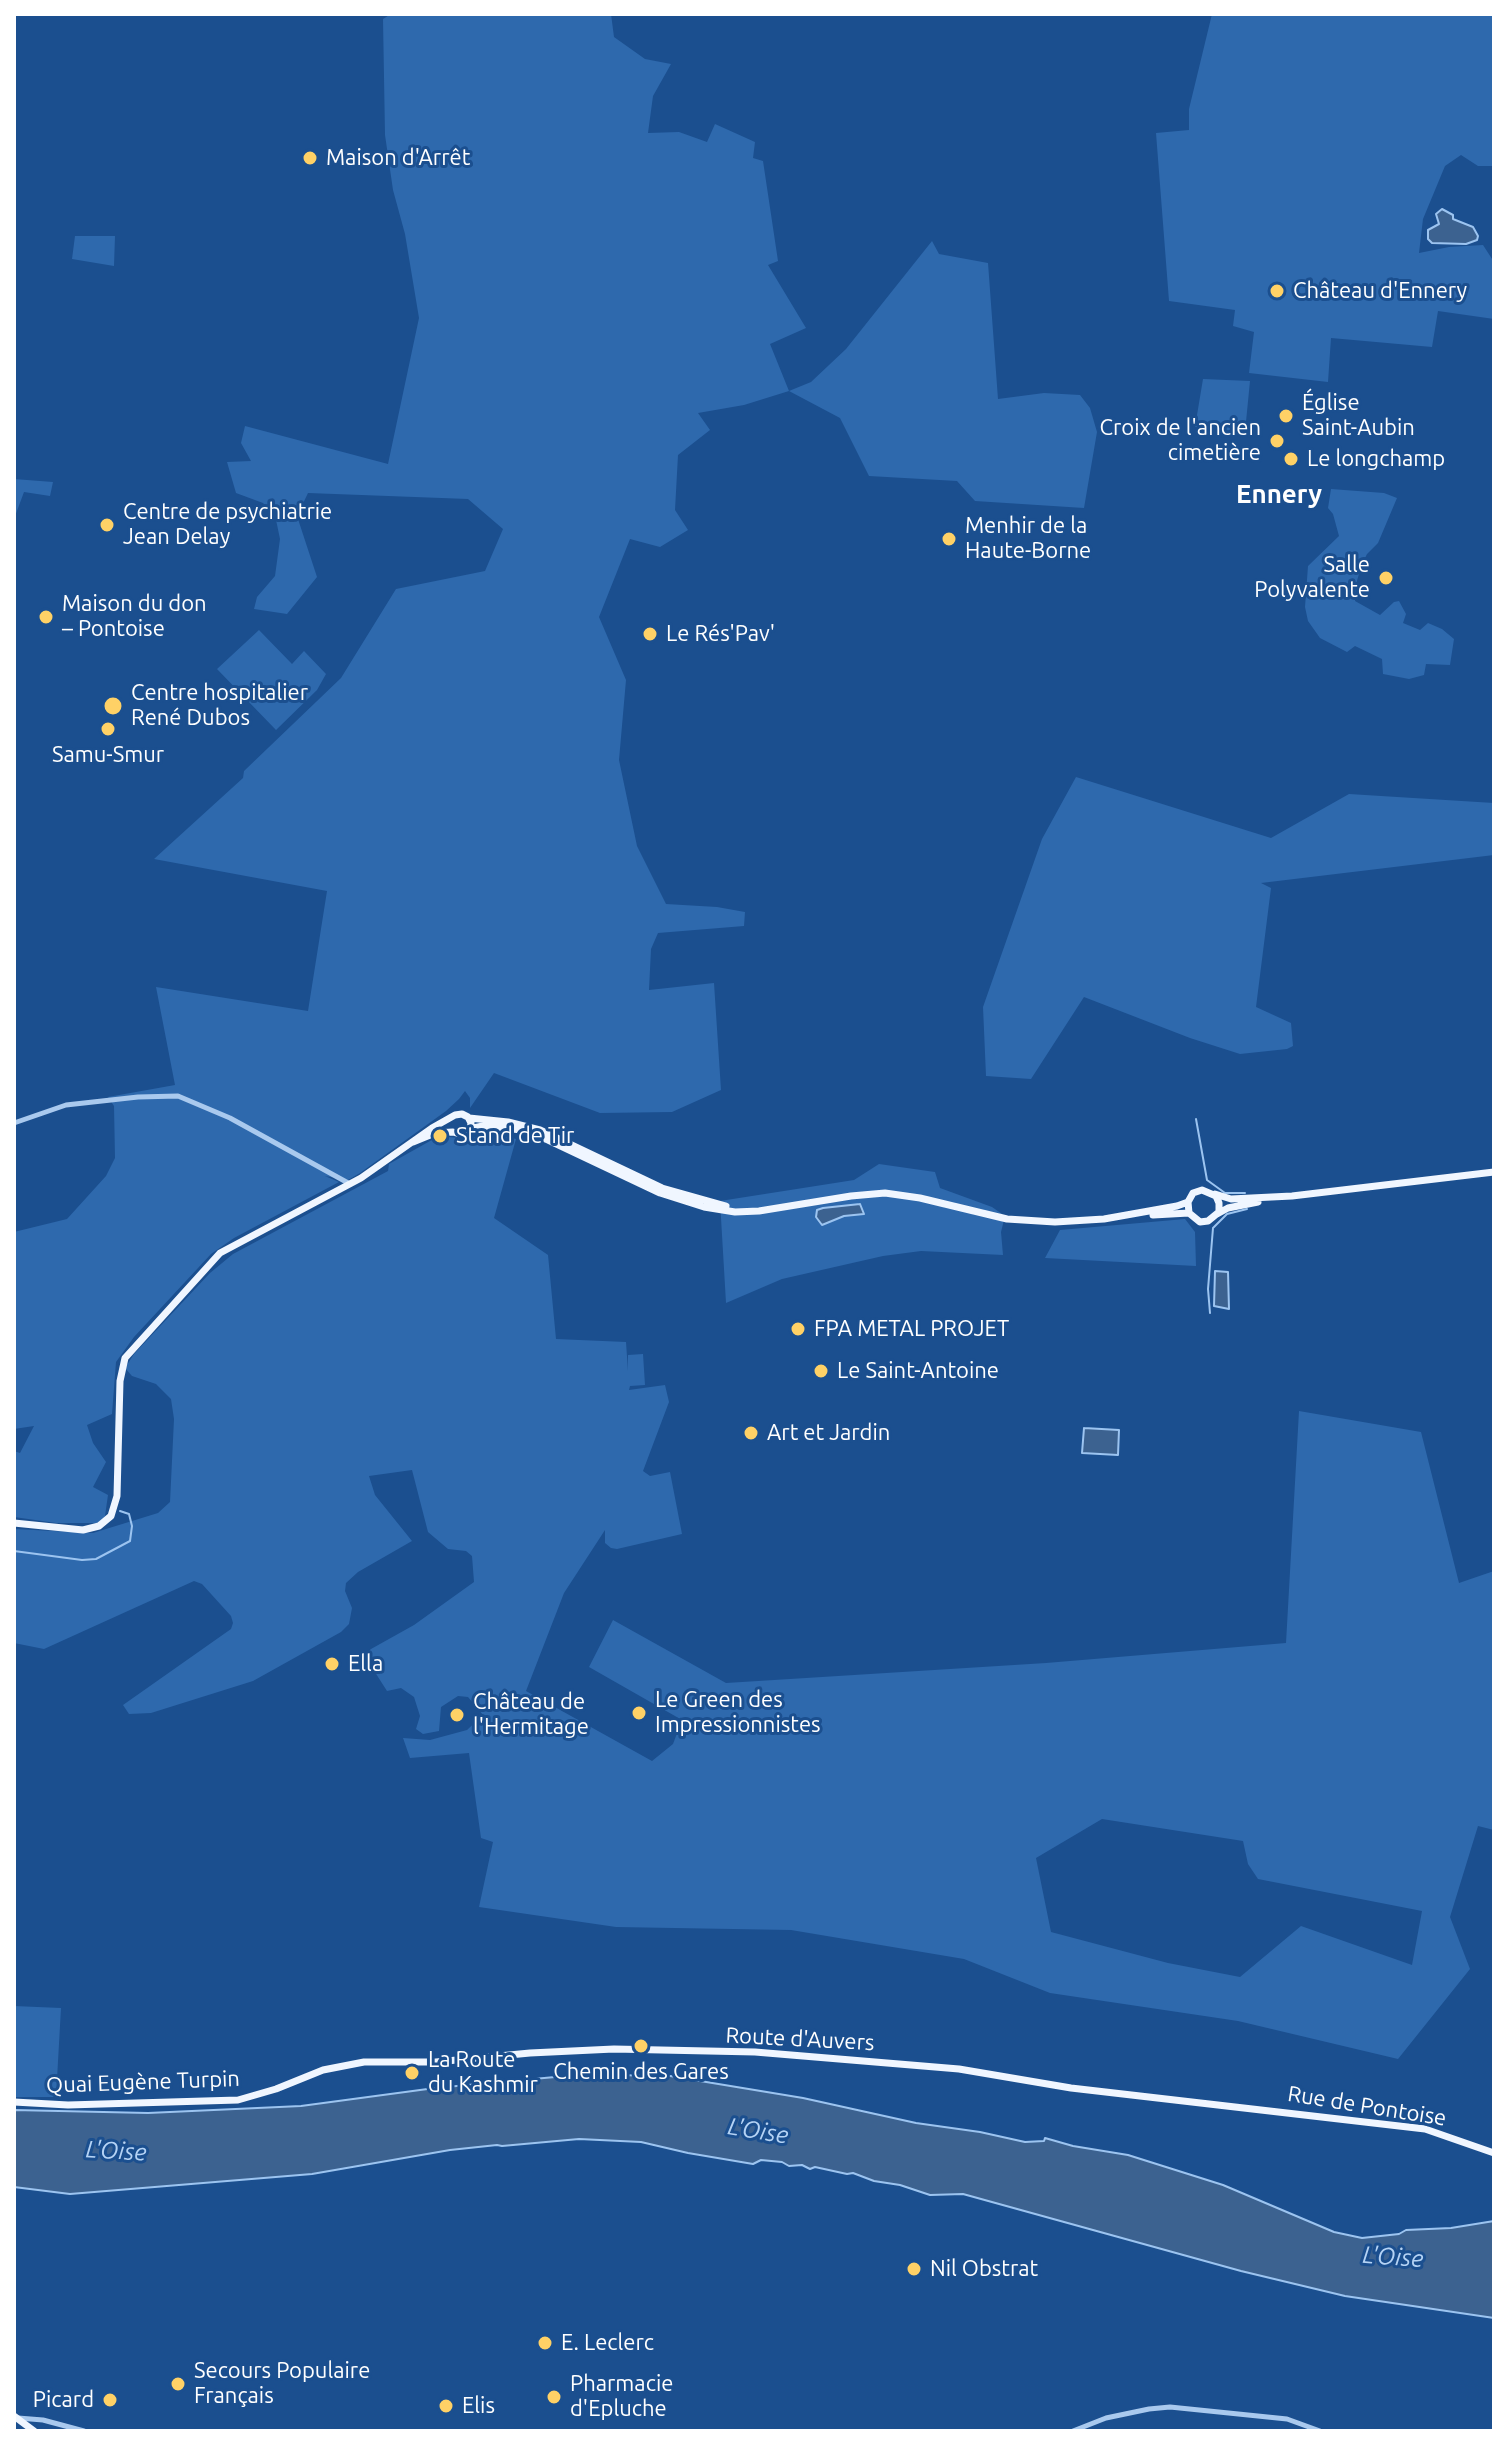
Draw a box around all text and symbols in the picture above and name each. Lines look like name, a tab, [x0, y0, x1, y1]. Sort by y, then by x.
place label: Maison d'Arrêt	[326, 145, 470, 171]
marker: Maison d'Arrêt	[301, 149, 319, 167]
place label: Château d'Ennery	[1293, 278, 1467, 304]
marker: Château d'Ennery	[1268, 282, 1286, 300]
place label: Église Saint-Aubin	[1302, 390, 1415, 442]
marker: Église Saint-Aubin	[1277, 407, 1295, 425]
place label: Croix de l'ancien cimetière	[1100, 415, 1261, 466]
marker: Croix de l'ancien cimetière	[1268, 432, 1286, 450]
place label: Le longchamp	[1307, 446, 1445, 472]
marker: Le longchamp	[1282, 450, 1300, 468]
district label: Ennery	[1236, 478, 1322, 510]
place label: Centre de psychiatrie Jean Delay	[123, 499, 332, 550]
place label: Menhir de la Haute-Borne	[965, 513, 1091, 564]
marker: Centre de psychiatrie Jean Delay	[98, 516, 116, 534]
marker: Menhir de la Haute-Borne	[940, 530, 958, 548]
place label: Salle Polyvalente	[1254, 552, 1370, 604]
marker: Salle Polyvalente	[1377, 569, 1395, 587]
place label: Maison du don – Pontoise	[62, 591, 207, 642]
marker: Maison du don – Pontoise	[37, 608, 55, 626]
place label: Le Rés'Pav'	[666, 621, 775, 647]
marker: Le Rés'Pav'	[641, 625, 659, 643]
place label: Centre hospitalier René Dubos	[131, 680, 308, 732]
marker: Centre hospitalier René Dubos	[102, 695, 124, 717]
marker: Samu-Smur	[99, 720, 117, 738]
place label: Samu-Smur	[52, 742, 164, 768]
place label: Stand de Tir	[456, 1123, 574, 1149]
marker: Stand de Tir	[431, 1127, 449, 1145]
place label: FPA METAL PROJET	[814, 1316, 1009, 1342]
marker: FPA METAL PROJET	[789, 1320, 807, 1338]
place label: Le Saint-Antoine	[837, 1358, 999, 1384]
marker: Le Saint-Antoine	[812, 1362, 830, 1380]
place label: Art et Jardin	[767, 1420, 890, 1446]
marker: Art et Jardin	[742, 1424, 760, 1442]
place label: Ella	[348, 1651, 383, 1677]
marker: Ella	[323, 1655, 341, 1673]
place label: Le Green des Impressionnistes	[655, 1687, 821, 1738]
place label: Château de l'Hermitage	[473, 1689, 589, 1740]
marker: Le Green des Impressionnistes	[630, 1704, 648, 1722]
marker: Château de l'Hermitage	[448, 1706, 466, 1724]
street label: Route d'Auvers	[725, 2022, 875, 2056]
marker: Chemin des Gares	[632, 2037, 650, 2055]
place label: La Route du Kashmir	[428, 2047, 538, 2098]
place label: Chemin des Gares	[553, 2059, 729, 2085]
marker: La Route du Kashmir	[403, 2064, 421, 2082]
street label: Quai Eugène Turpin	[46, 2065, 240, 2099]
street label: Rue de Pontoise	[1286, 2080, 1448, 2132]
water label: L'Oise	[726, 2112, 790, 2150]
water label: L'Oise	[85, 2135, 147, 2167]
water label: L'Oise	[1362, 2241, 1424, 2273]
place label: Nil Obstrat	[930, 2256, 1038, 2282]
marker: Nil Obstrat	[905, 2260, 923, 2278]
place label: E. Leclerc	[561, 2330, 654, 2356]
marker: E. Leclerc	[536, 2334, 554, 2352]
place label: Secours Populaire Français	[194, 2358, 370, 2410]
place label: Pharmacie d'Epluche	[570, 2371, 673, 2422]
marker: Secours Populaire Français	[169, 2375, 187, 2393]
place label: Picard	[33, 2387, 94, 2413]
marker: Pharmacie d'Epluche	[545, 2388, 563, 2406]
marker: Picard	[101, 2391, 119, 2409]
place label: Elis	[462, 2393, 495, 2419]
marker: Elis	[437, 2397, 455, 2415]

